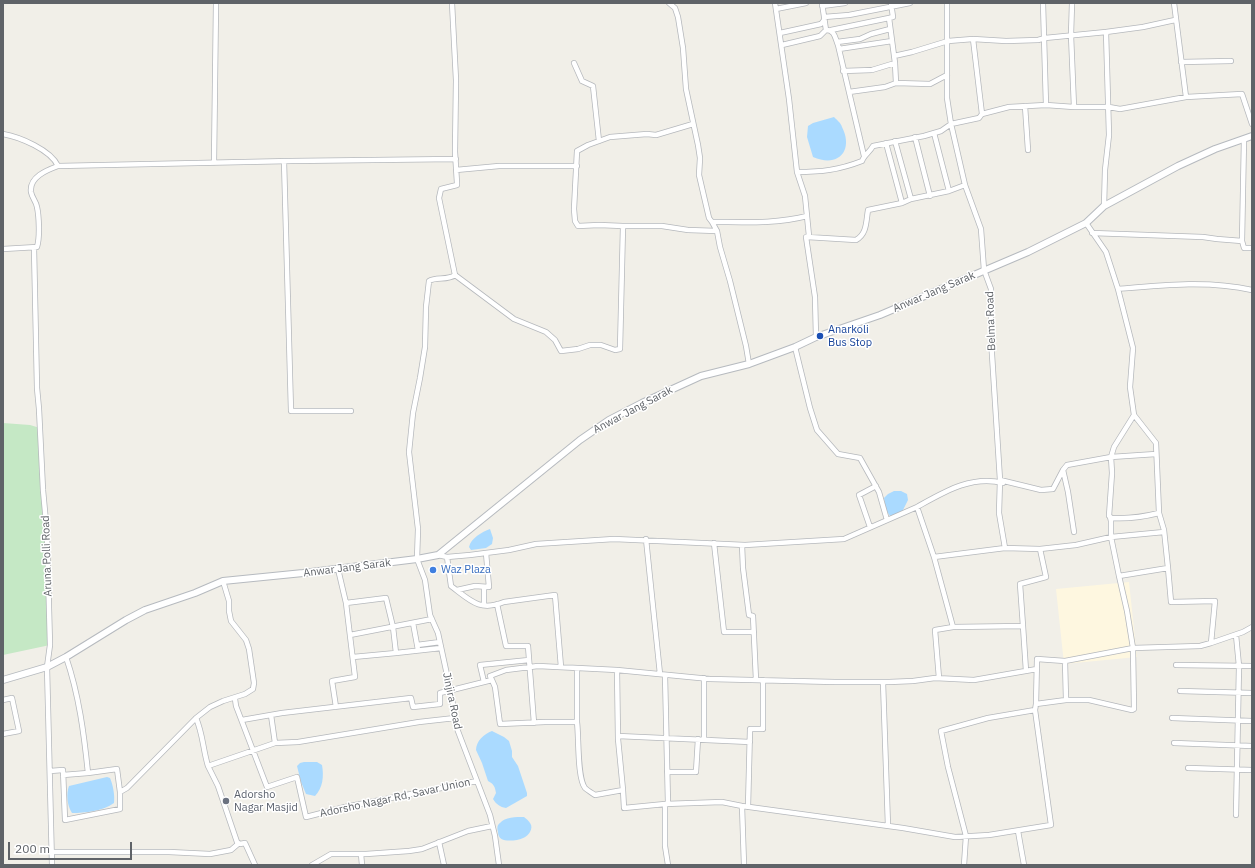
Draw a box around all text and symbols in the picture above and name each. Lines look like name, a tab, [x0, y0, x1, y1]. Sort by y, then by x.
street label: Anwar Jang Sarak	[891, 269, 977, 315]
street label: Belma Road	[983, 291, 999, 351]
place label: Anarkoli Bus Stop	[828, 323, 872, 349]
marker: Anarkoli Bus Stop	[815, 331, 825, 341]
street label: Anwar Jang Sarak	[591, 383, 675, 437]
street label: Aruna Polli Road	[39, 515, 55, 597]
street label: Anwar Jang Sarak	[302, 556, 392, 580]
place label: Waz Plaza	[441, 563, 491, 577]
marker: Waz Plaza	[428, 565, 438, 575]
street label: Jinjira Road	[440, 671, 464, 731]
street label: Adorsho Nagar Rd, Savar Union	[318, 776, 472, 820]
place label: Adorsho Nagar Masjid	[234, 788, 298, 814]
marker: Adorsho Nagar Masjid	[221, 796, 231, 806]
scale bar	[10, 834, 134, 860]
text: 200 m	[15, 841, 50, 856]

